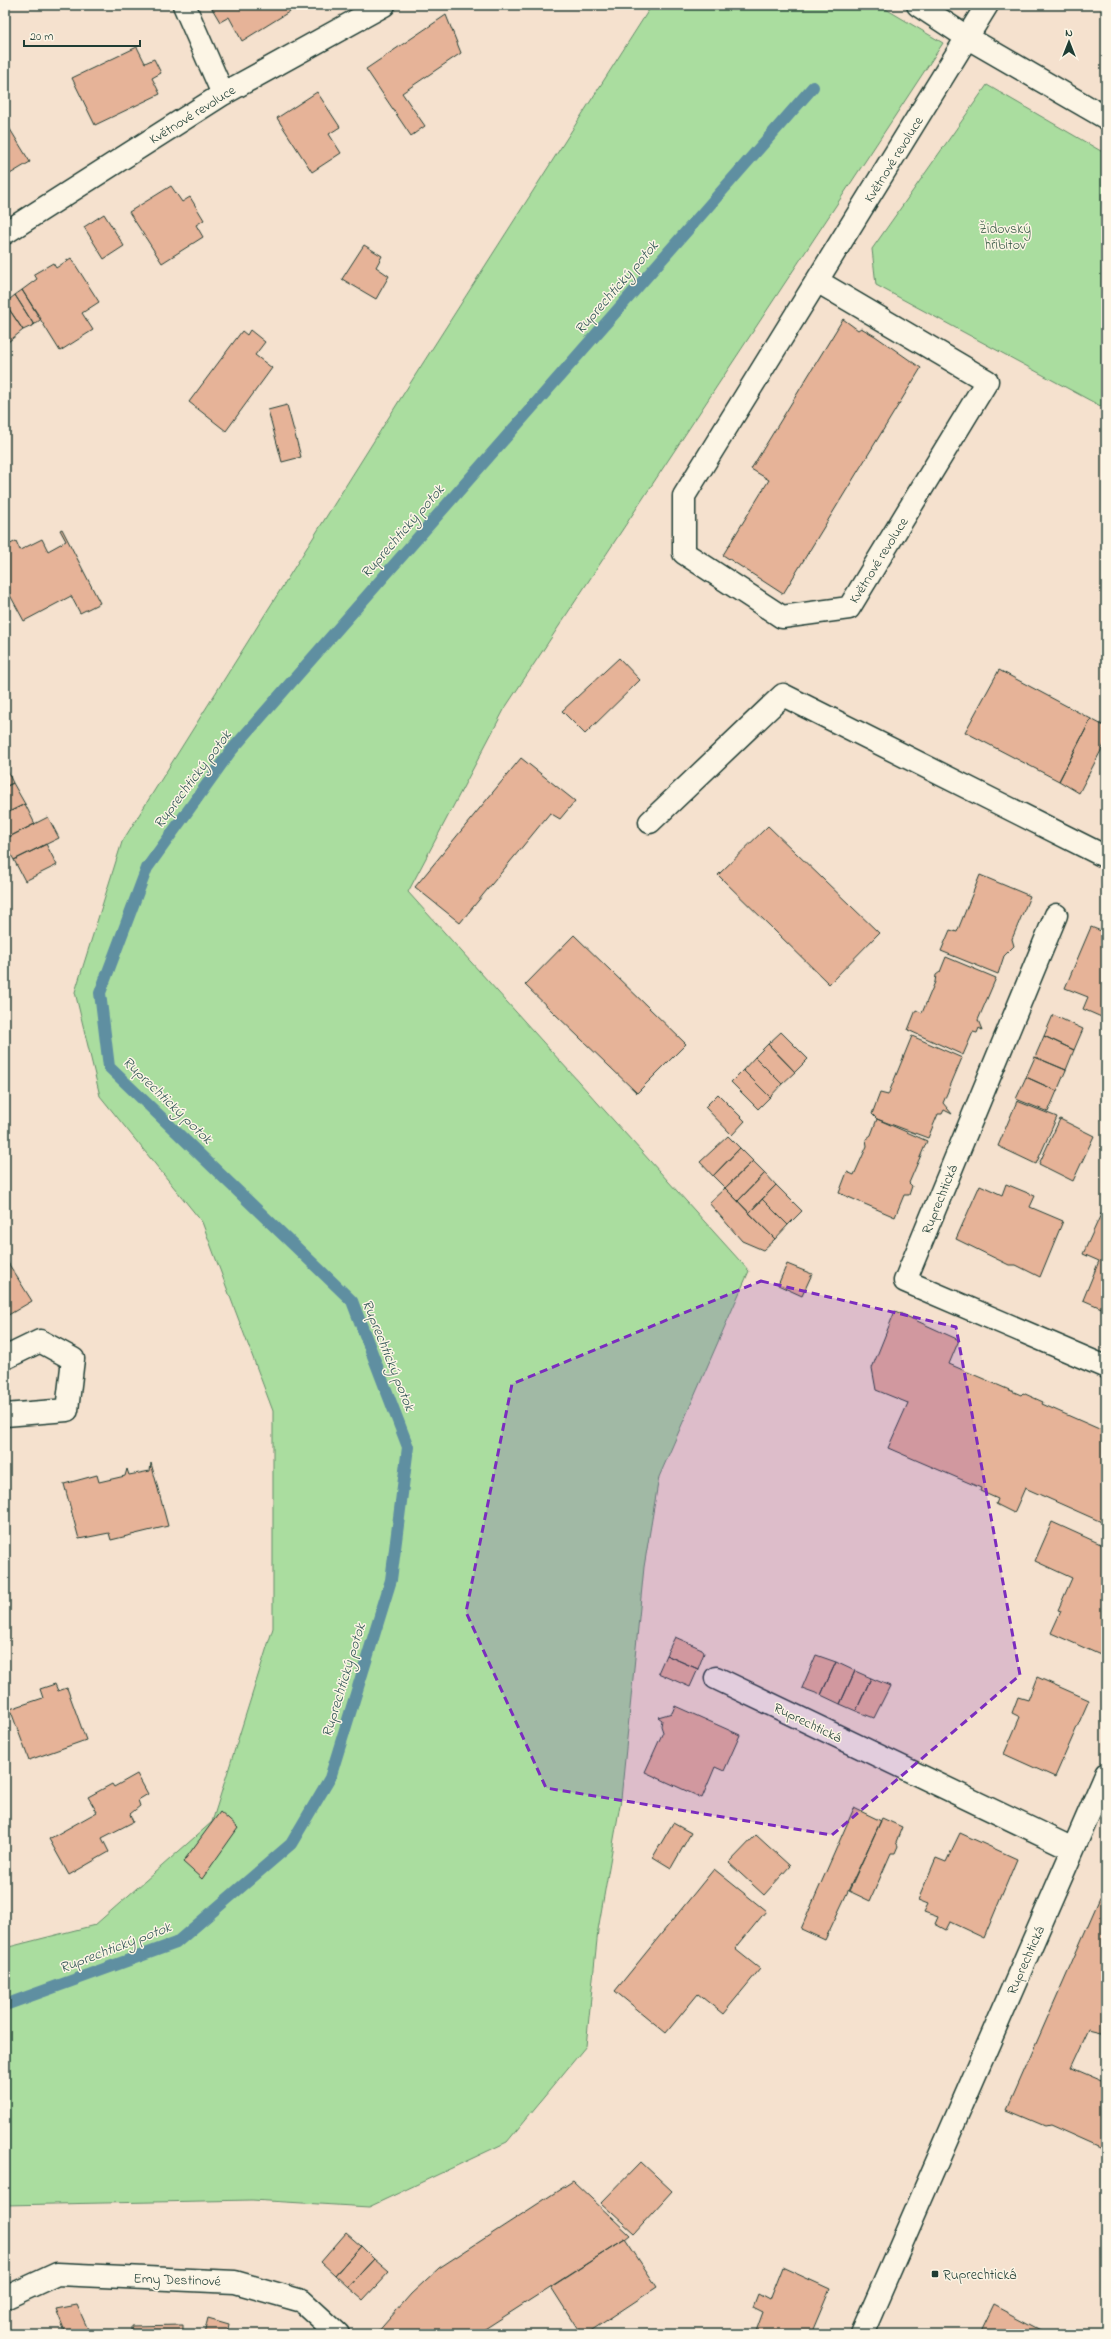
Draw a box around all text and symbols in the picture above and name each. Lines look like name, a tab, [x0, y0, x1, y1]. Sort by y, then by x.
scale bar	[24, 22, 140, 48]
north arrow	[1049, 22, 1089, 62]
text: N	[1065, 25, 1073, 41]
text: 20 m	[30, 28, 53, 46]
street label: Květnové revoluce	[146, 80, 241, 150]
street label: Květnové revoluce	[859, 112, 930, 207]
park label: Židovský hřibitov	[979, 219, 1031, 256]
water label: Ruprechtický potok	[570, 235, 665, 340]
water label: Ruprechtický potok	[356, 479, 451, 584]
street label: Květnové revoluce	[844, 513, 915, 608]
water label: Ruprechtický potok	[148, 725, 239, 834]
water label: Ruprechtický potok	[116, 1052, 218, 1151]
street label: Ruprechtická	[917, 1162, 964, 1238]
water label: Ruprechtický potok	[355, 1296, 421, 1416]
water label: Ruprechtický potok	[316, 1619, 373, 1740]
street label: Ruprechtická	[770, 1698, 845, 1749]
water label: Ruprechtický potok	[56, 1916, 176, 1980]
street label: Ruprechtická	[1002, 1923, 1051, 1998]
place label: Ruprechtická	[943, 2265, 1016, 2286]
street label: Emy Destinové	[133, 2268, 222, 2294]
marker: Ruprechtická	[930, 2269, 940, 2279]

